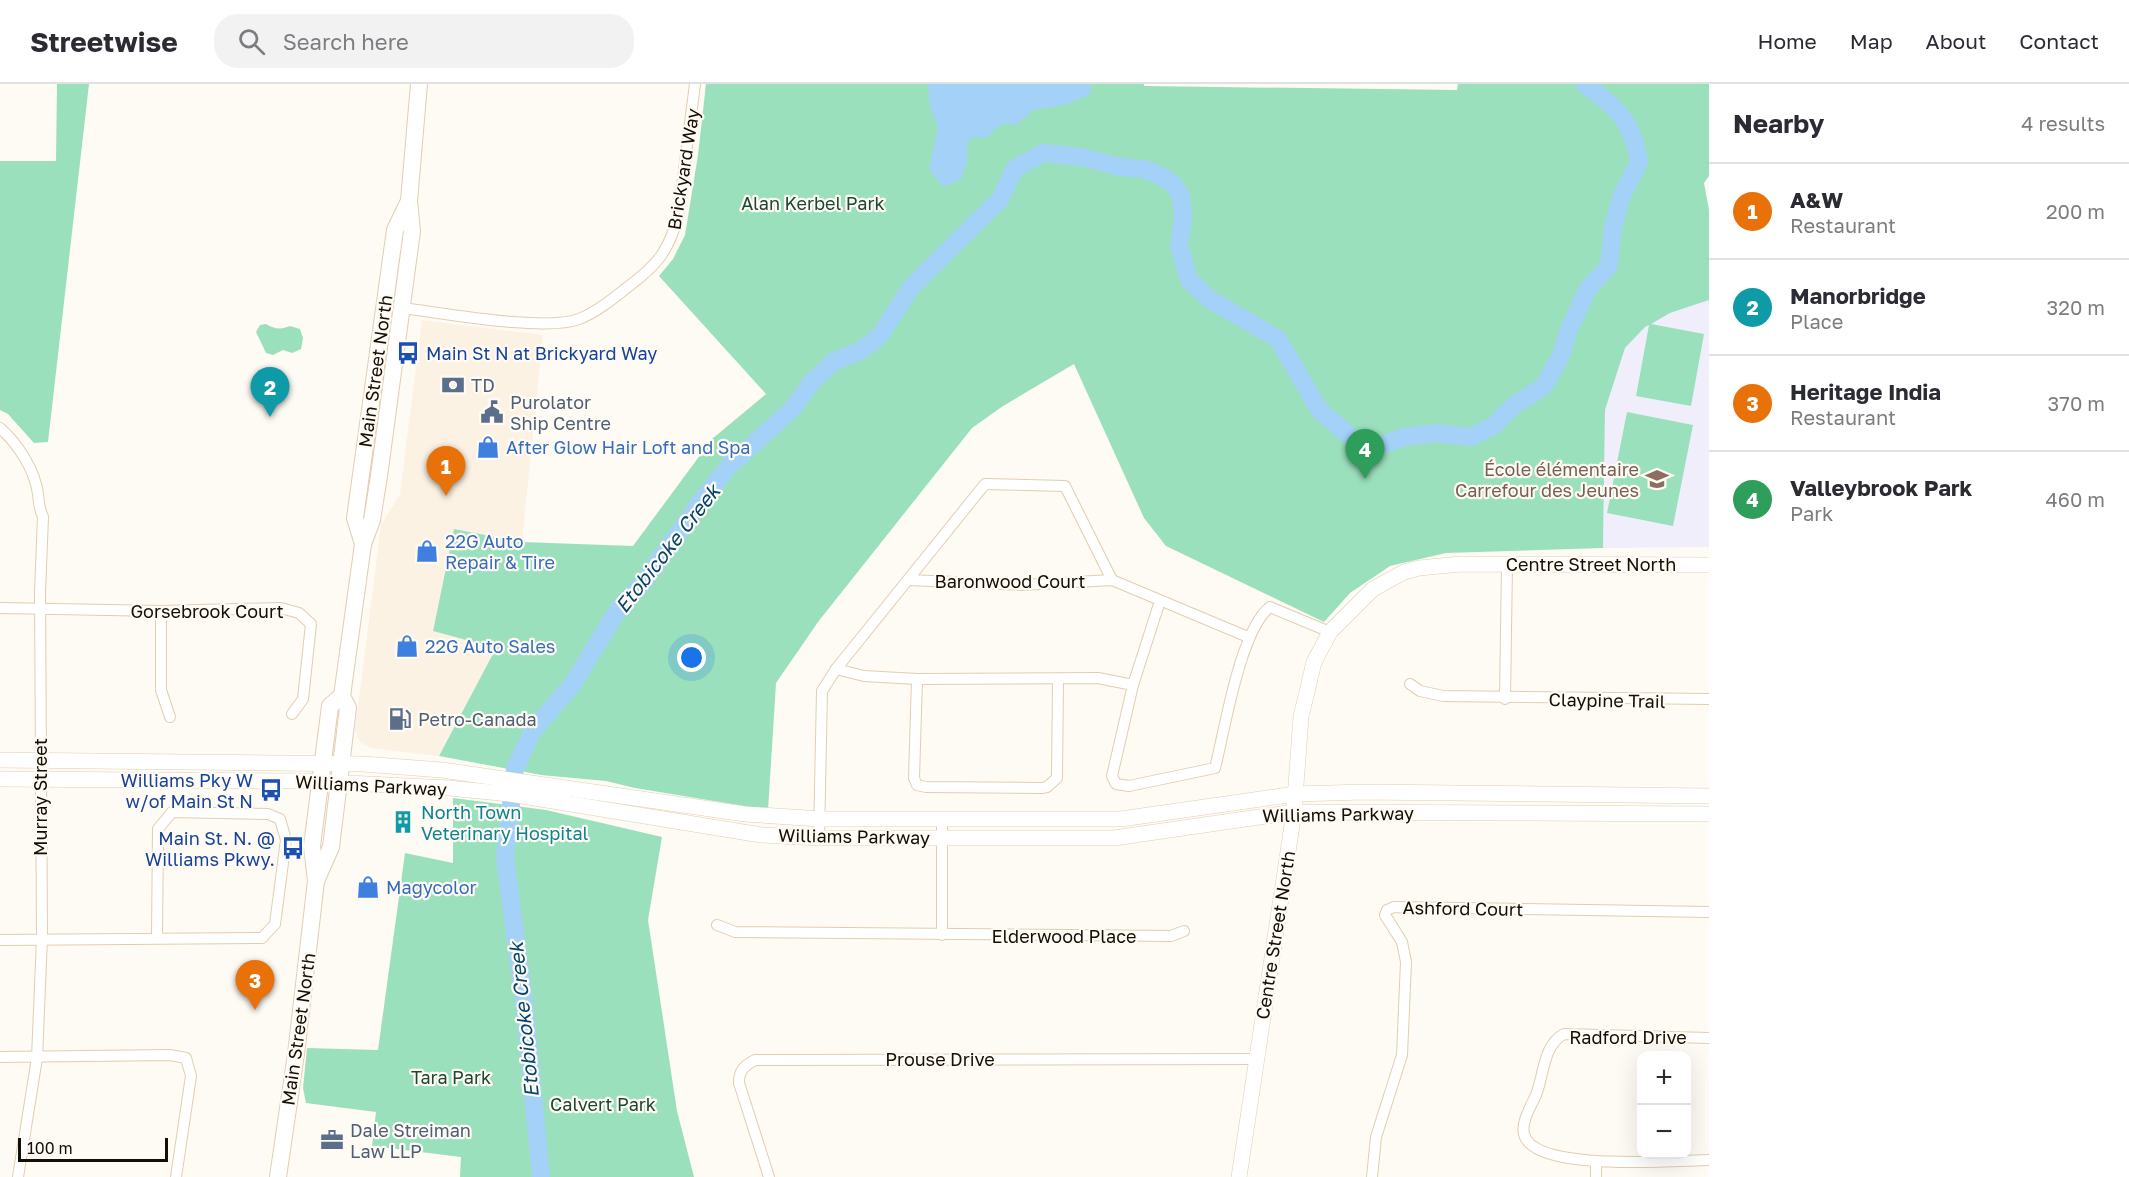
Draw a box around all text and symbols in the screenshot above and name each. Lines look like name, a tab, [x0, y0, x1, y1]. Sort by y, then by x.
search box	[214, 14, 634, 68]
text: Streetwise	[30, 25, 178, 58]
icon: search	[235, 25, 268, 58]
text: Search here	[283, 28, 409, 55]
text: Home	[1757, 28, 1817, 54]
text: Map	[1850, 28, 1893, 54]
text: About	[1926, 28, 1986, 54]
text: Contact	[2019, 28, 2099, 54]
street label: Brickyard Way	[663, 107, 703, 231]
text: Nearby	[1733, 108, 1824, 139]
text: 4 results	[2021, 111, 2105, 135]
text: A&W	[1790, 186, 1843, 213]
park label: Alan Kerbel Park	[741, 192, 885, 214]
text: 1	[1747, 199, 1758, 223]
text: 200 m	[2046, 199, 2105, 223]
text: Restaurant	[1790, 213, 1896, 237]
text: Manorbridge	[1790, 282, 1926, 309]
street label: Main Street North	[353, 293, 397, 449]
text: 2	[1746, 295, 1759, 319]
text: 320 m	[2047, 295, 2105, 319]
text: Place	[1790, 309, 1843, 333]
bus stop icon: Main St N at Brickyard Way	[395, 340, 421, 366]
place label: Main St N at Brickyard Way	[426, 342, 657, 364]
pin: 2	[250, 368, 290, 417]
bank icon: TD	[440, 372, 466, 398]
place label: TD	[471, 374, 495, 396]
text: Heritage India	[1790, 378, 1941, 405]
place label: Purolator Ship Centre	[510, 391, 611, 434]
text: 3	[1746, 391, 1759, 415]
text: 370 m	[2048, 391, 2105, 415]
public building icon: Purolator Ship Centre	[479, 399, 505, 425]
text: Restaurant	[1790, 405, 1896, 429]
pin: 4	[1346, 430, 1384, 479]
shop icon: After Glow Hair Loft and Spa	[475, 434, 501, 460]
place label: After Glow Hair Loft and Spa	[506, 436, 751, 458]
pin: 1	[426, 446, 466, 496]
place label: École élémentaire Carrefour des Jeunes	[1455, 458, 1639, 501]
school or university icon: École élémentaire Carrefour des Jeunes	[1644, 466, 1670, 492]
text: Valleybrook Park	[1790, 474, 1972, 501]
water label: Etobicoke Creek	[610, 477, 726, 617]
text: 4	[1746, 487, 1759, 511]
text: 460 m	[2046, 487, 2105, 511]
text: Park	[1790, 501, 1833, 525]
place label: 22G Auto Repair & Tire	[445, 530, 555, 573]
shop icon: 22G Auto Repair & Tire	[414, 538, 440, 564]
street label: Centre Street North	[1506, 553, 1676, 575]
street label: Baronwood Court	[935, 570, 1085, 592]
street label: Gorsebrook Court	[130, 600, 284, 622]
shop icon: 22G Auto Sales	[394, 633, 420, 659]
place label: 22G Auto Sales	[425, 635, 555, 657]
your location	[677, 643, 706, 672]
street label: Claypine Trail	[1548, 688, 1666, 712]
fuel station icon: Petro-Canada	[387, 706, 413, 732]
place label: Petro-Canada	[418, 708, 537, 730]
street label: Murray Street	[29, 738, 51, 856]
place label: Williams Pky W w/of Main St N	[120, 769, 253, 812]
street label: Williams Parkway	[295, 770, 447, 800]
bus stop icon: Williams Pky W w/of Main St N	[258, 777, 284, 803]
place label: North Town Veterinary Hospital	[421, 801, 589, 844]
street label: Williams Parkway	[1262, 802, 1414, 826]
building icon: North Town Veterinary Hospital	[390, 809, 416, 835]
street label: Williams Parkway	[778, 824, 930, 848]
place label: Main St. N. @ Williams Pkwy.	[145, 827, 275, 870]
bus stop icon: Main St. N. @ Williams Pkwy.	[280, 835, 306, 861]
street label: Centre Street North	[1251, 849, 1299, 1021]
shop icon: Magycolor	[355, 874, 381, 900]
place label: Magycolor	[386, 876, 476, 898]
street label: Ashford Court	[1402, 896, 1524, 920]
street label: Elderwood Place	[992, 925, 1137, 947]
water label: Etobicoke Creek	[503, 939, 543, 1099]
street label: Main Street North	[276, 951, 320, 1107]
pin: 3	[236, 960, 274, 1010]
street label: Radford Drive	[1569, 1026, 1687, 1048]
street label: Prouse Drive	[885, 1048, 995, 1070]
map controls	[1637, 1051, 1691, 1159]
button: +	[1637, 1051, 1691, 1105]
park label: Tara Park	[411, 1066, 491, 1088]
park label: Calvert Park	[550, 1093, 656, 1115]
button: −	[1637, 1105, 1691, 1159]
place label: Dale Streiman Law LLP	[350, 1119, 471, 1162]
office icon: Dale Streiman Law LLP	[319, 1127, 345, 1153]
scale bar	[18, 1135, 168, 1162]
text: 100 m	[27, 1138, 73, 1158]

